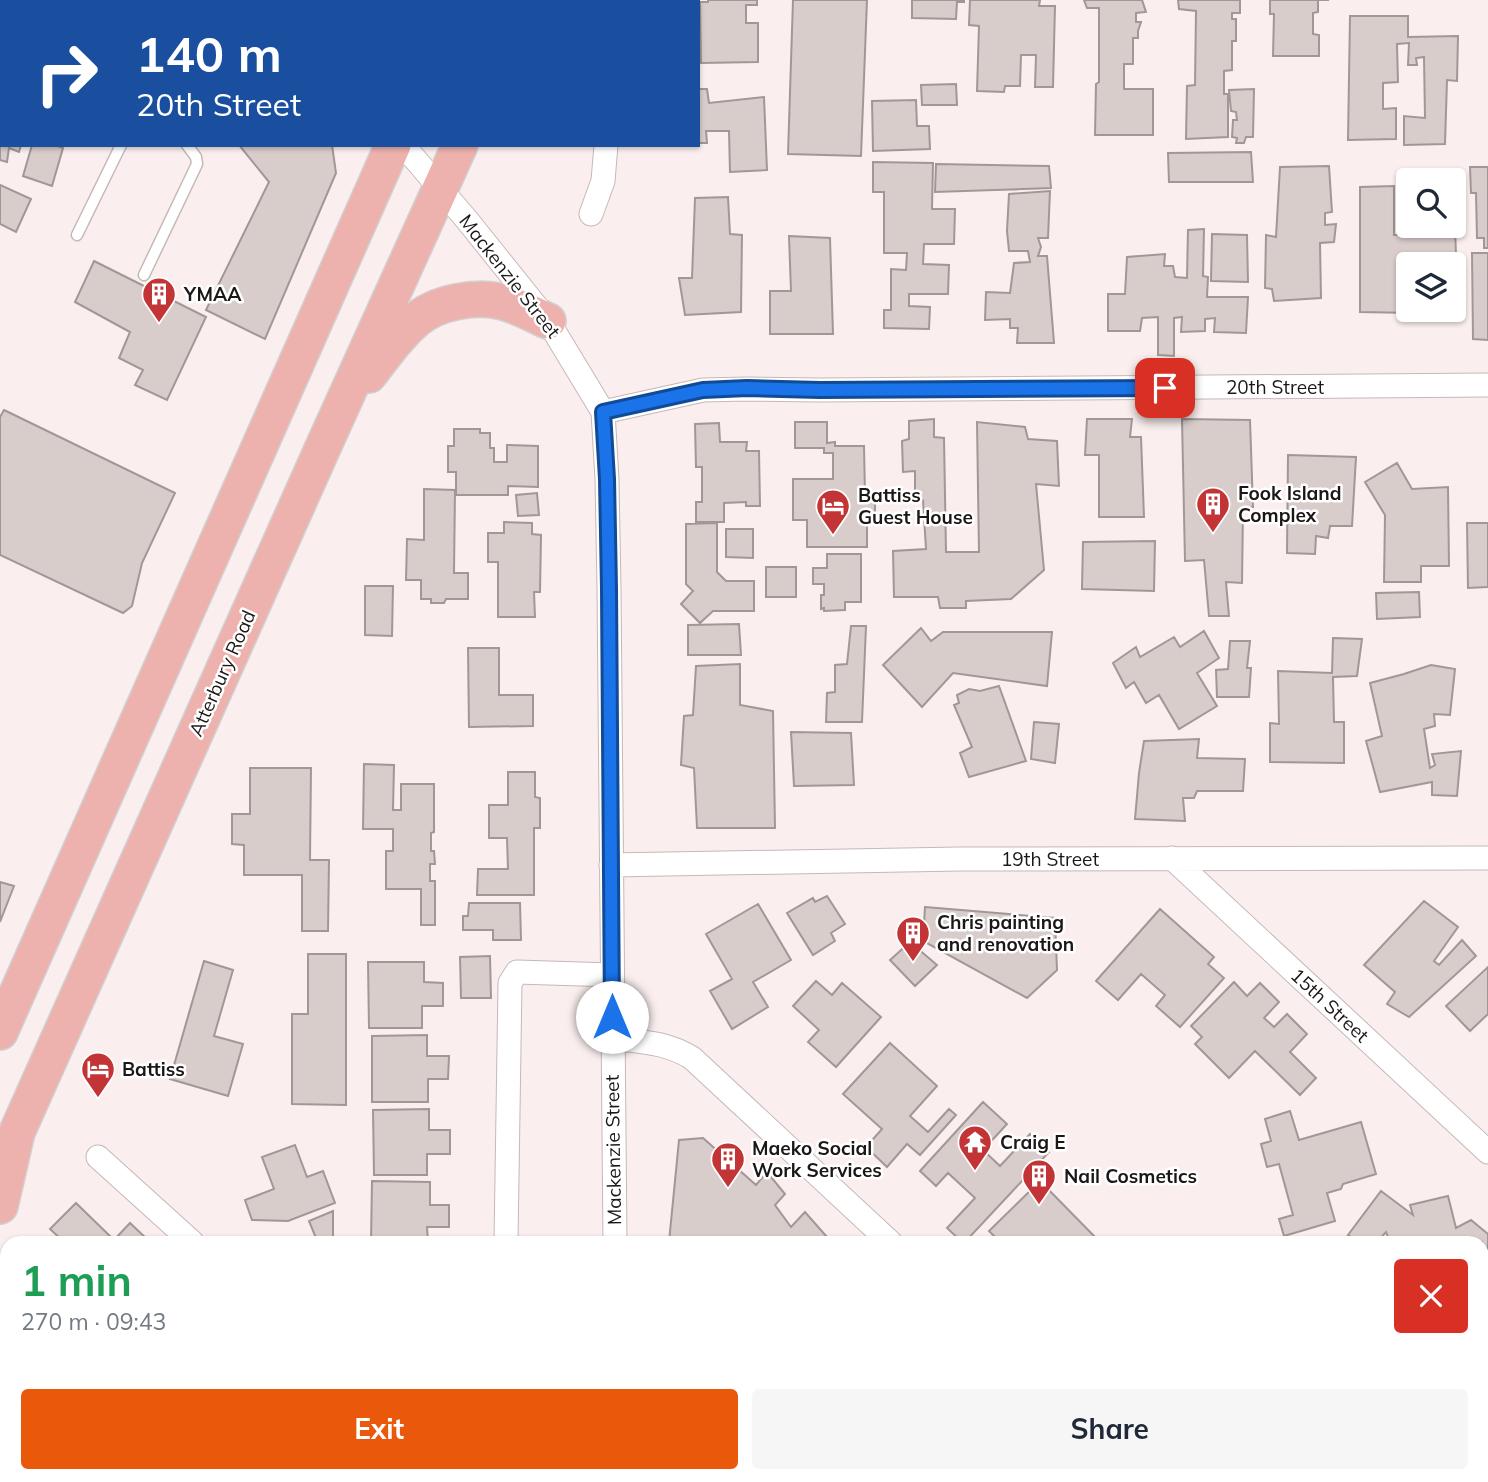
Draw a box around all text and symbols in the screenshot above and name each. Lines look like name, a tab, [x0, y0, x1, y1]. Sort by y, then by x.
text: 140 m	[136, 23, 282, 84]
icon: right	[21, 28, 112, 119]
text: 20th Street	[136, 84, 301, 124]
map controls	[1396, 168, 1466, 322]
button: search	[1396, 168, 1466, 238]
street label: Mackenzie Street	[454, 209, 566, 343]
button: layers	[1396, 252, 1466, 322]
building icon: YMAA	[140, 275, 178, 324]
place label: YMAA	[183, 282, 242, 306]
pin	[1135, 358, 1195, 418]
icon: arrive	[1146, 369, 1184, 407]
street label: 20th Street	[1226, 375, 1324, 399]
place label: Fook Island Complex	[1238, 481, 1342, 527]
place label: Battiss Guest House	[858, 483, 973, 529]
building icon: Fook Island Complex	[1194, 485, 1232, 534]
hotel icon: Battiss Guest House	[814, 487, 852, 536]
street label: Atterbury Road	[184, 606, 260, 740]
street label: 19th Street	[1001, 847, 1099, 871]
place label: Chris painting and renovation	[937, 910, 1074, 956]
building icon: Chris painting and renovation	[894, 914, 932, 963]
street label: 15th Street	[1286, 963, 1374, 1047]
position arrow	[575, 980, 649, 1054]
hotel icon: Battiss	[79, 1050, 117, 1099]
place label: Battiss	[122, 1057, 185, 1081]
street label: Mackenzie Street	[600, 1074, 626, 1225]
temple icon: Craig E	[956, 1123, 994, 1172]
place label: Craig E	[1000, 1130, 1065, 1154]
place label: Maeko Social Work Services	[752, 1136, 882, 1182]
building icon: Maeko Social Work Services	[709, 1140, 747, 1189]
building icon: Nail Cosmetics	[1020, 1157, 1058, 1206]
place label: Nail Cosmetics	[1064, 1164, 1197, 1188]
text: 1 min	[21, 1254, 132, 1307]
button: close	[1394, 1259, 1468, 1333]
text: 270 m · 09:43	[21, 1307, 166, 1336]
button: Exit	[21, 1389, 738, 1469]
button: Share	[752, 1389, 1468, 1469]

